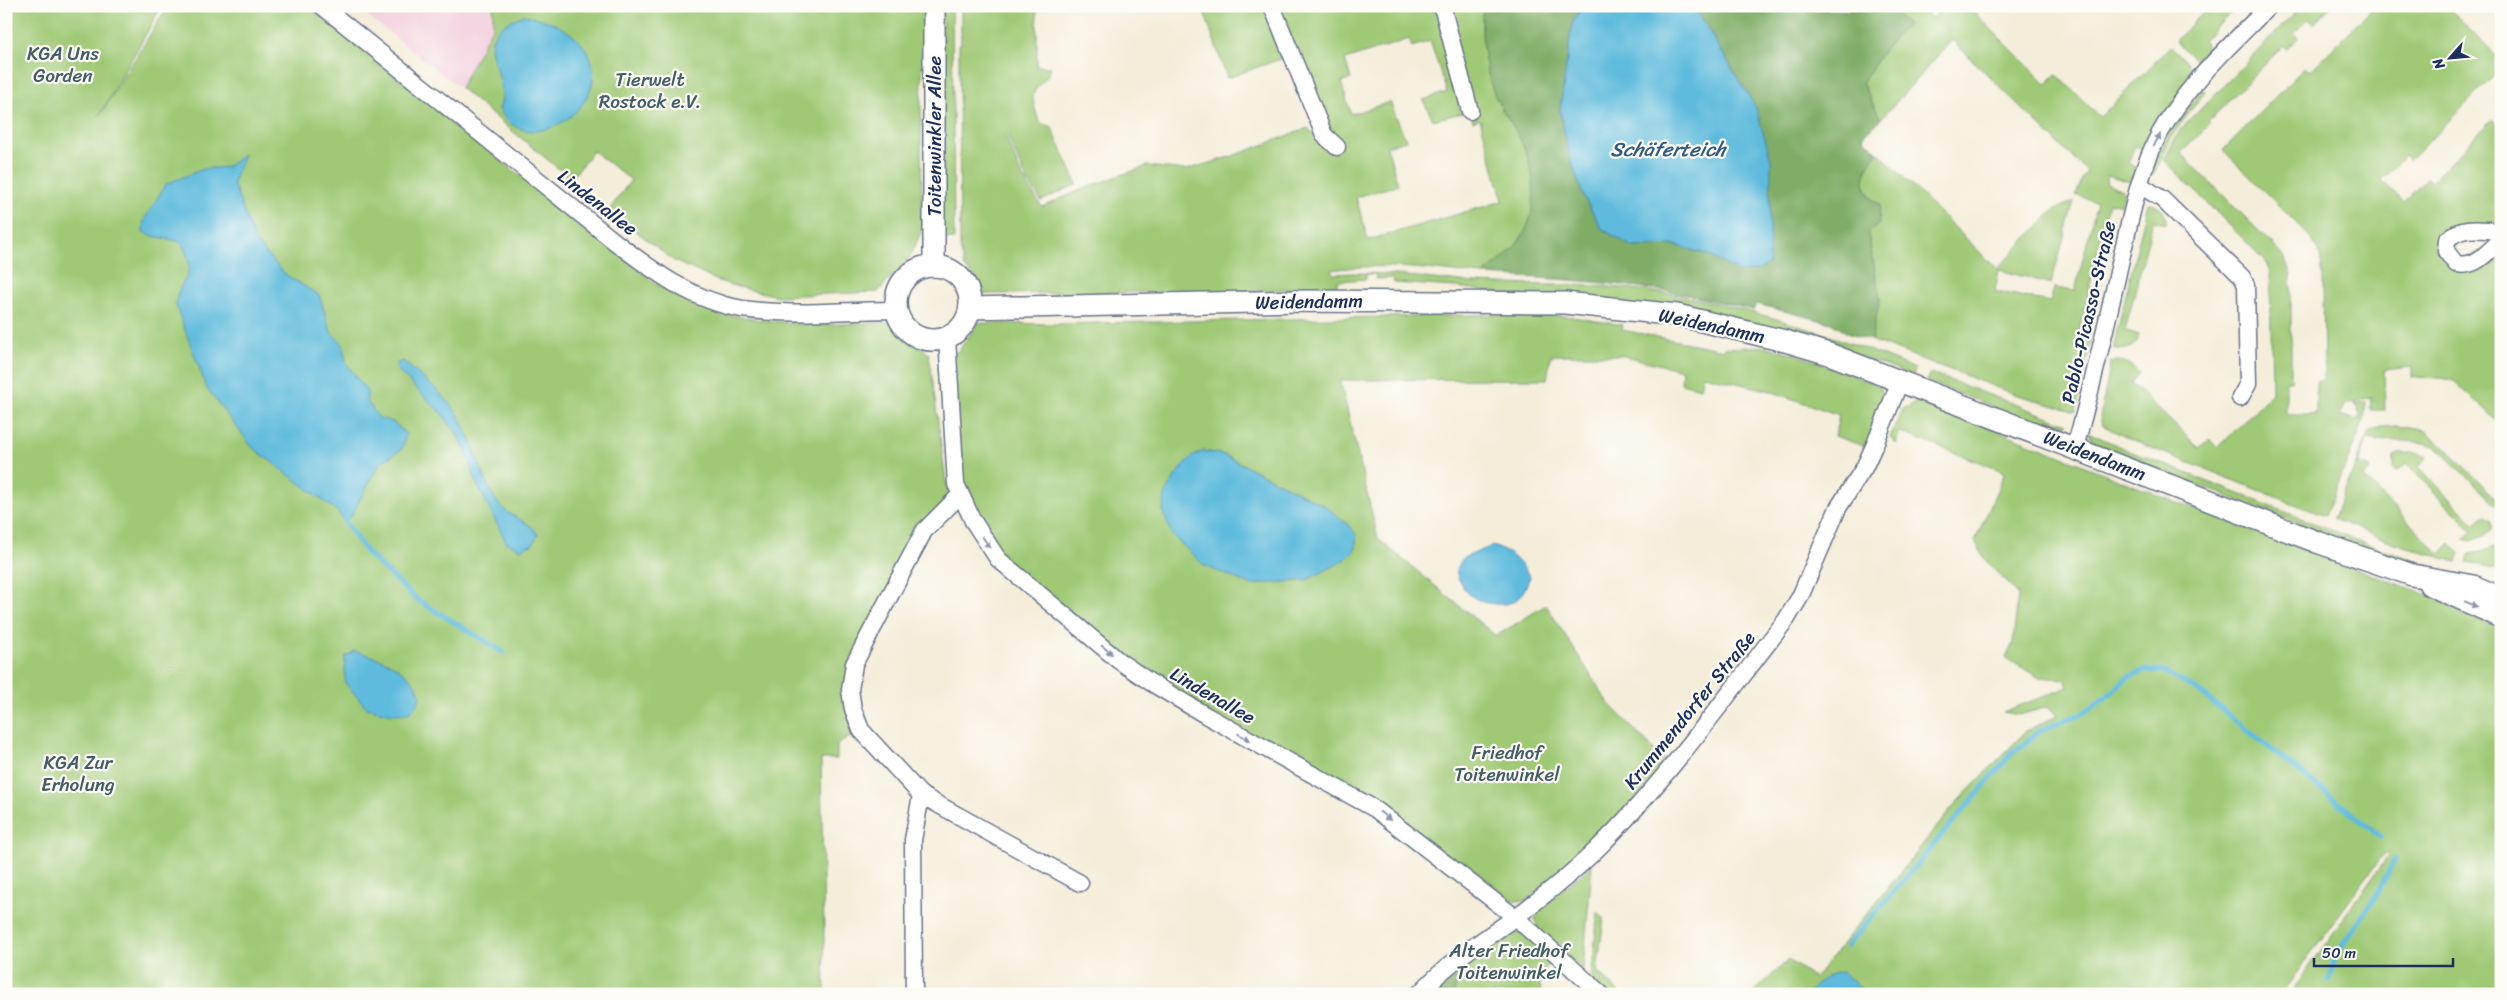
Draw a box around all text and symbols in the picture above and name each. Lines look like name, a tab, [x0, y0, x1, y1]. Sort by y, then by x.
north arrow	[2424, 32, 2474, 82]
park label: KGA Uns Gorden	[27, 37, 99, 92]
text: N	[2425, 53, 2453, 75]
street label: Toitenwinkler Allee	[918, 56, 951, 216]
park label: Tierwelt Rostock e.V.	[599, 63, 701, 118]
water label: Schäferteich	[1610, 132, 1727, 167]
one-way arrow	[2153, 132, 2161, 147]
street label: Lindenallee	[550, 160, 645, 245]
street label: Pablo-Picasso-Straße	[2051, 217, 2126, 407]
street label: Weidendamm	[1255, 284, 1363, 319]
street label: Weidendamm	[1656, 298, 1768, 353]
street label: Weidendamm	[2039, 421, 2151, 490]
one-way arrow	[981, 535, 991, 549]
one-way arrow	[2464, 601, 2478, 609]
street label: Krummendorfer Straße	[1615, 624, 1764, 797]
one-way arrow	[1100, 644, 1112, 656]
street label: Lindenallee	[1164, 658, 1262, 733]
one-way arrow	[1237, 732, 1251, 741]
park label: Friedhof Toitenwinkel	[1454, 736, 1560, 791]
park label: KGA Zur Erholung	[41, 746, 115, 801]
one-way arrow	[1378, 811, 1391, 822]
park label: Alter Friedhof Toitenwinkel	[1448, 934, 1571, 989]
scale bar	[2314, 935, 2453, 967]
text: 50 m	[2322, 940, 2357, 966]

